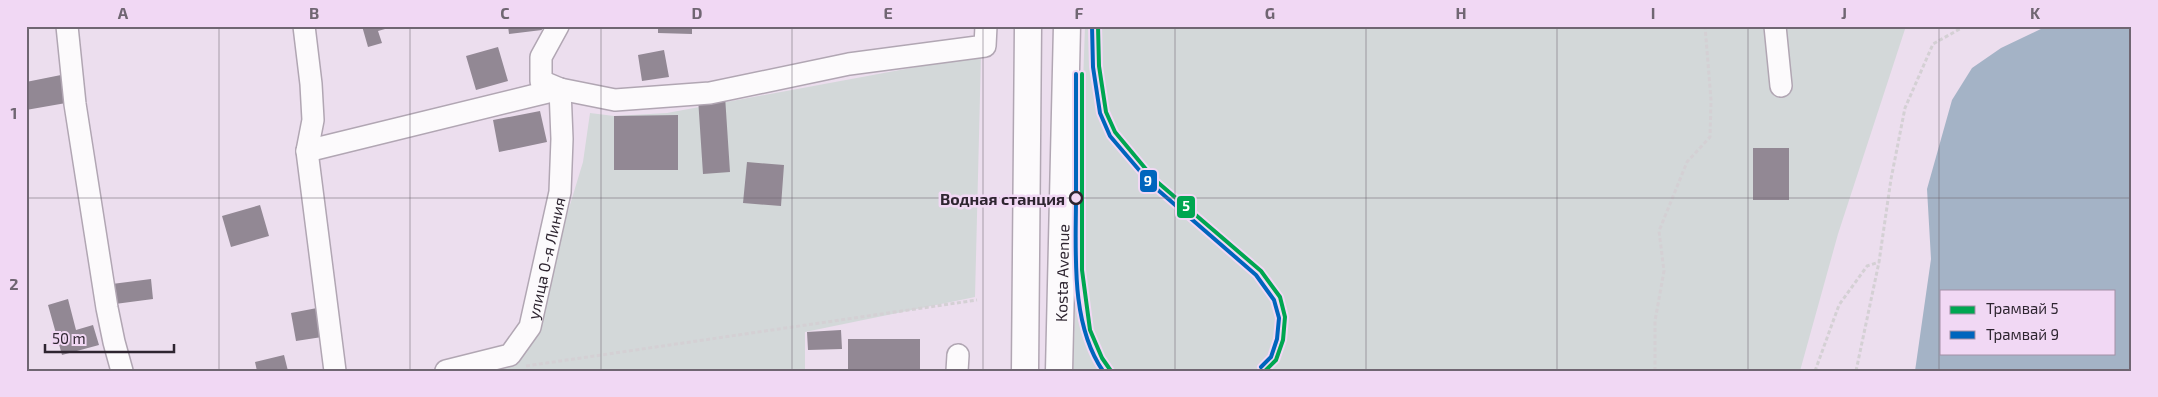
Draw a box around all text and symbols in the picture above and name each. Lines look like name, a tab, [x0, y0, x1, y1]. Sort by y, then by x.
text: A	[118, 3, 129, 22]
text: B	[309, 3, 319, 22]
text: C	[500, 3, 510, 22]
text: D	[692, 3, 703, 22]
text: E	[883, 3, 893, 22]
text: F	[1075, 3, 1084, 22]
text: G	[1265, 3, 1275, 22]
text: H	[1455, 3, 1467, 22]
text: I	[1651, 3, 1655, 22]
text: J	[1841, 3, 1847, 22]
text: K	[2030, 3, 2041, 22]
text: 1	[11, 103, 17, 122]
line badge: 9	[1139, 169, 1158, 193]
text: 9	[1144, 172, 1152, 189]
place label: Водная станция	[940, 189, 1065, 208]
marker: Водная станция	[1069, 191, 1083, 205]
street label: улица 0-я Линия	[523, 195, 568, 321]
line badge: 5	[1176, 195, 1196, 219]
text: 5	[1182, 197, 1190, 214]
street label: Kosta Avenue	[1051, 224, 1072, 322]
text: 2	[9, 274, 19, 293]
legend	[1940, 290, 2116, 354]
text: Трамвай 5	[1986, 299, 2058, 317]
scale bar	[45, 322, 174, 354]
text: Трамвай 9	[1986, 325, 2059, 343]
text: 50 m	[52, 329, 86, 347]

